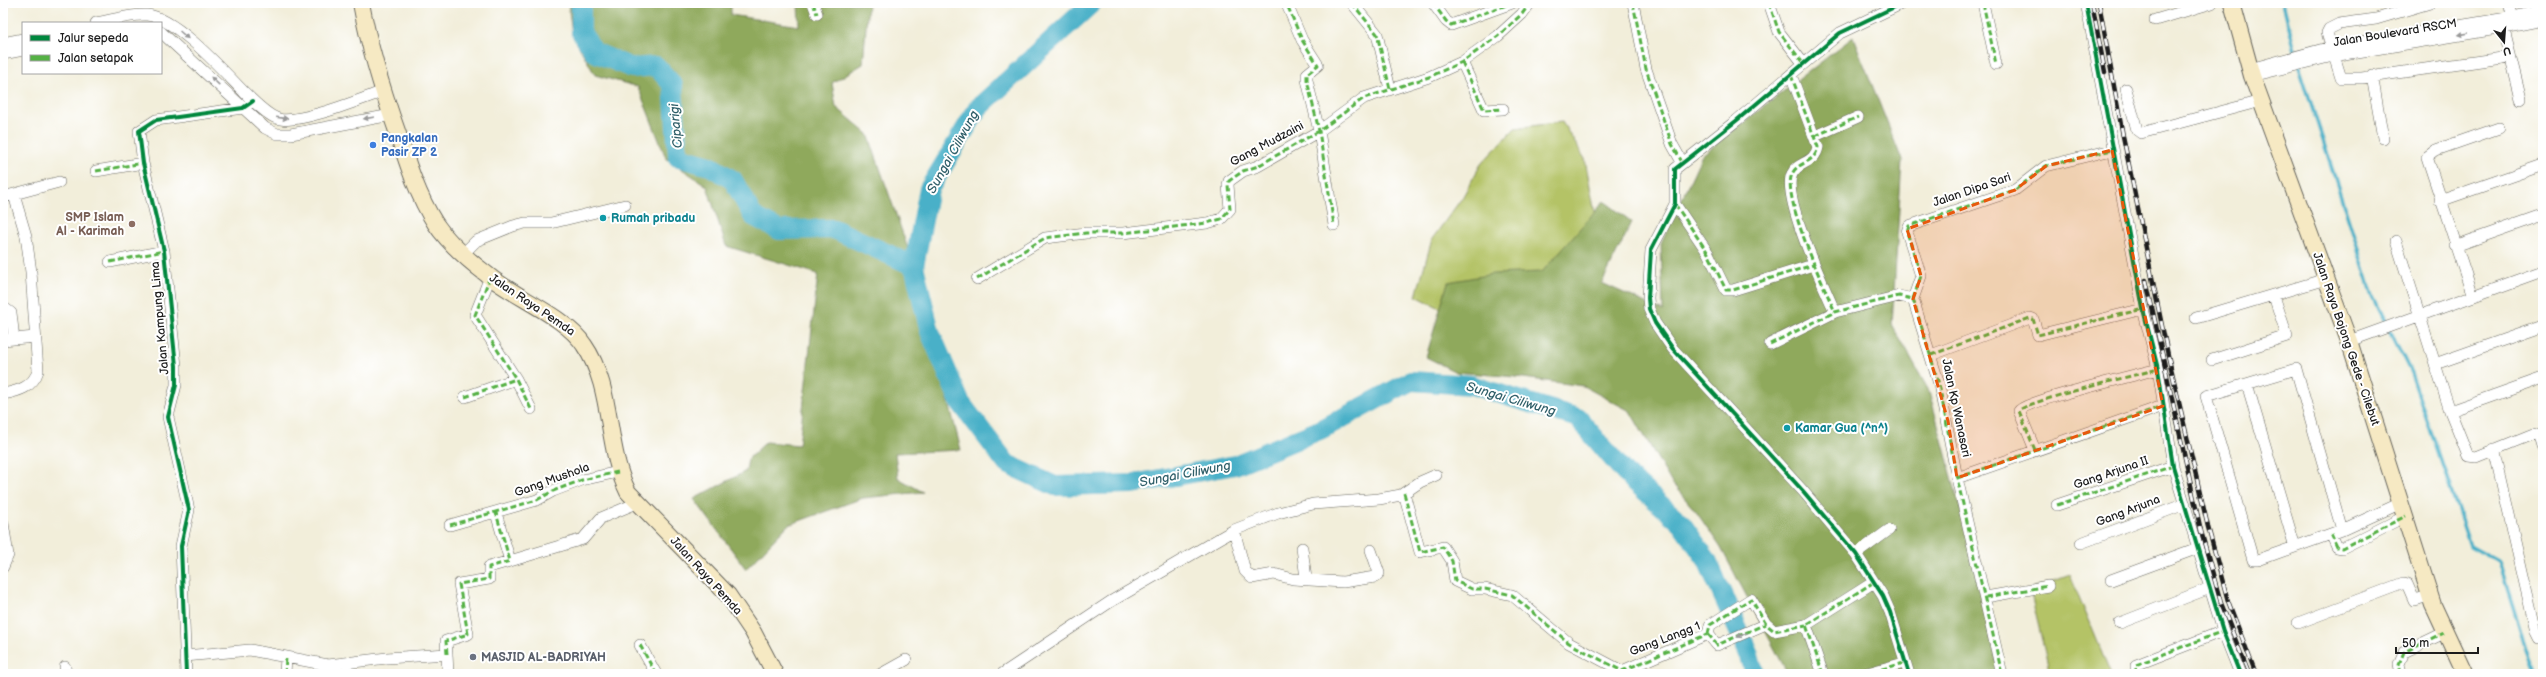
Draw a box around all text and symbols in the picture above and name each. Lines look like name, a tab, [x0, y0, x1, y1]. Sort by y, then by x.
street label: Jalan Boulevard RSCM	[2332, 16, 2458, 50]
legend	[22, 22, 162, 74]
north arrow	[2484, 22, 2524, 62]
text: Jalur sepeda	[58, 31, 129, 46]
one-way arrow	[179, 31, 190, 40]
one-way arrow	[2457, 32, 2469, 38]
text: U	[2501, 44, 2512, 58]
text: Jalan setapak	[58, 51, 133, 66]
one-way arrow	[210, 76, 220, 86]
water label: Ciparigi	[666, 102, 686, 149]
water label: Sungai Ciliwung	[924, 107, 983, 196]
one-way arrow	[276, 115, 289, 121]
one-way arrow	[363, 116, 375, 122]
street label: Gang Mudzaini	[1228, 118, 1307, 170]
place label: Pangkalan Pasir ZP 2	[381, 131, 438, 160]
marker: Pangkalan Pasir ZP 2	[368, 140, 378, 150]
street label: Jalan Dipa Sari	[1931, 170, 2013, 210]
place label: SMP Islam Al - Karimah	[55, 210, 124, 239]
place label: Rumah pribadu	[611, 211, 695, 226]
marker: Rumah pribadu	[598, 213, 608, 223]
marker: SMP Islam Al - Karimah	[127, 219, 137, 229]
street label: Jalan Raya Bojong Gede - Cilebut	[2309, 250, 2383, 428]
street label: Jalan Kampung Lima	[148, 261, 172, 375]
street label: Jalan Raya Pemda	[486, 271, 578, 339]
street label: Jalan Kp Wanasari	[1938, 357, 1974, 459]
water label: Sungai Ciliwung	[1464, 379, 1558, 420]
place label: Kamar Gua (^n^)	[1795, 421, 1888, 436]
marker: Kamar Gua (^n^)	[1782, 423, 1792, 433]
street label: Gang Arjuna II	[2072, 453, 2151, 493]
water label: Sungai Ciliwung	[1138, 457, 1233, 491]
street label: Gang Mushola	[513, 459, 592, 500]
street label: Gang Arjuna	[2094, 492, 2162, 530]
street label: Jalan Raya Pemda	[667, 534, 745, 618]
street label: Gang Langg 1	[1627, 619, 1703, 659]
scale bar	[2396, 629, 2478, 655]
one-way arrow	[1736, 632, 1747, 638]
text: 50 m	[2402, 636, 2429, 651]
place label: MASJID AL-BADRIYAH	[481, 650, 606, 665]
marker: MASJID AL-BADRIYAH	[468, 652, 478, 662]

